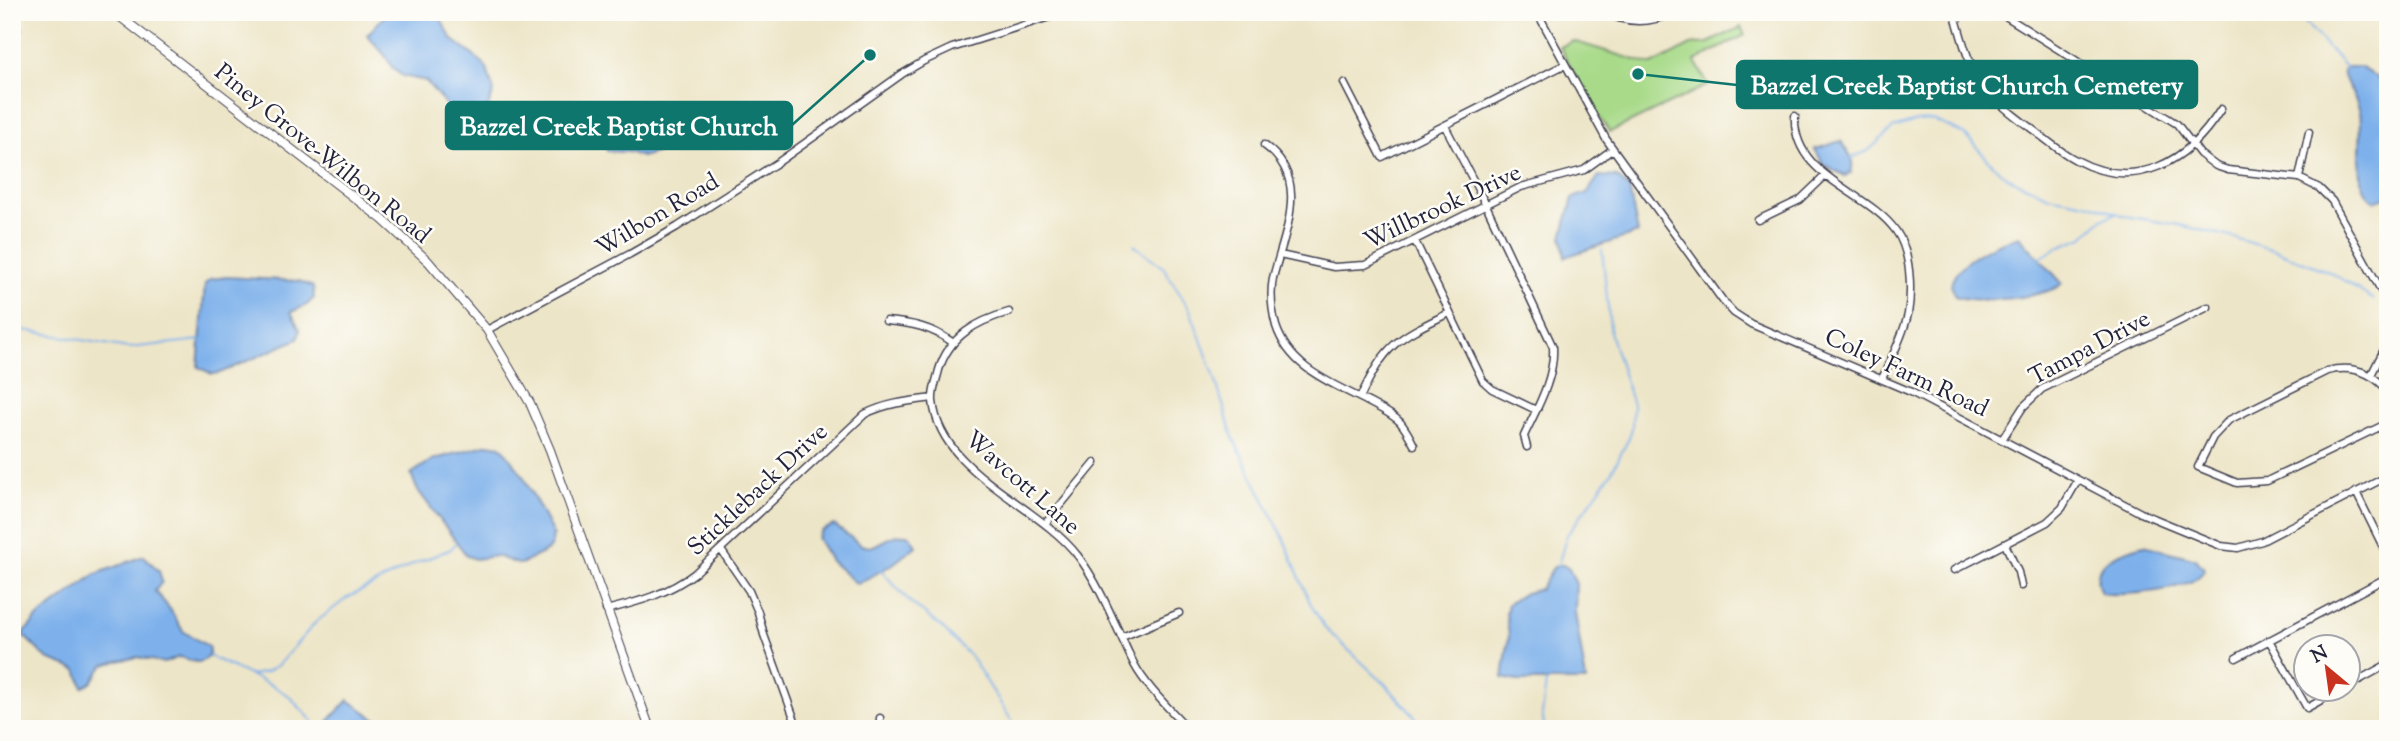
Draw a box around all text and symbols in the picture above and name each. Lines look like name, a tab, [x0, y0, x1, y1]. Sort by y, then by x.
street label: Piney Grove-Wilbon Road	[206, 56, 438, 253]
callout: Bazzel Creek Baptist Church Cemetery	[1737, 61, 2197, 108]
text: Bazzel Creek Baptist Church Cemetery	[1751, 69, 2183, 106]
callout: Bazzel Creek Baptist Church	[446, 102, 792, 149]
text: Bazzel Creek Baptist Church	[460, 110, 779, 147]
street label: Willbrook Drive	[1359, 157, 1527, 259]
street label: Wilbon Road	[590, 165, 726, 266]
street label: Tampa Drive	[2023, 303, 2156, 395]
street label: Coley Farm Road	[1818, 321, 1994, 427]
street label: Stickleback Drive	[681, 416, 836, 565]
street label: Wavcott Lane	[956, 423, 1087, 544]
north arrow	[2292, 632, 2362, 702]
text: N	[2307, 640, 2333, 671]

